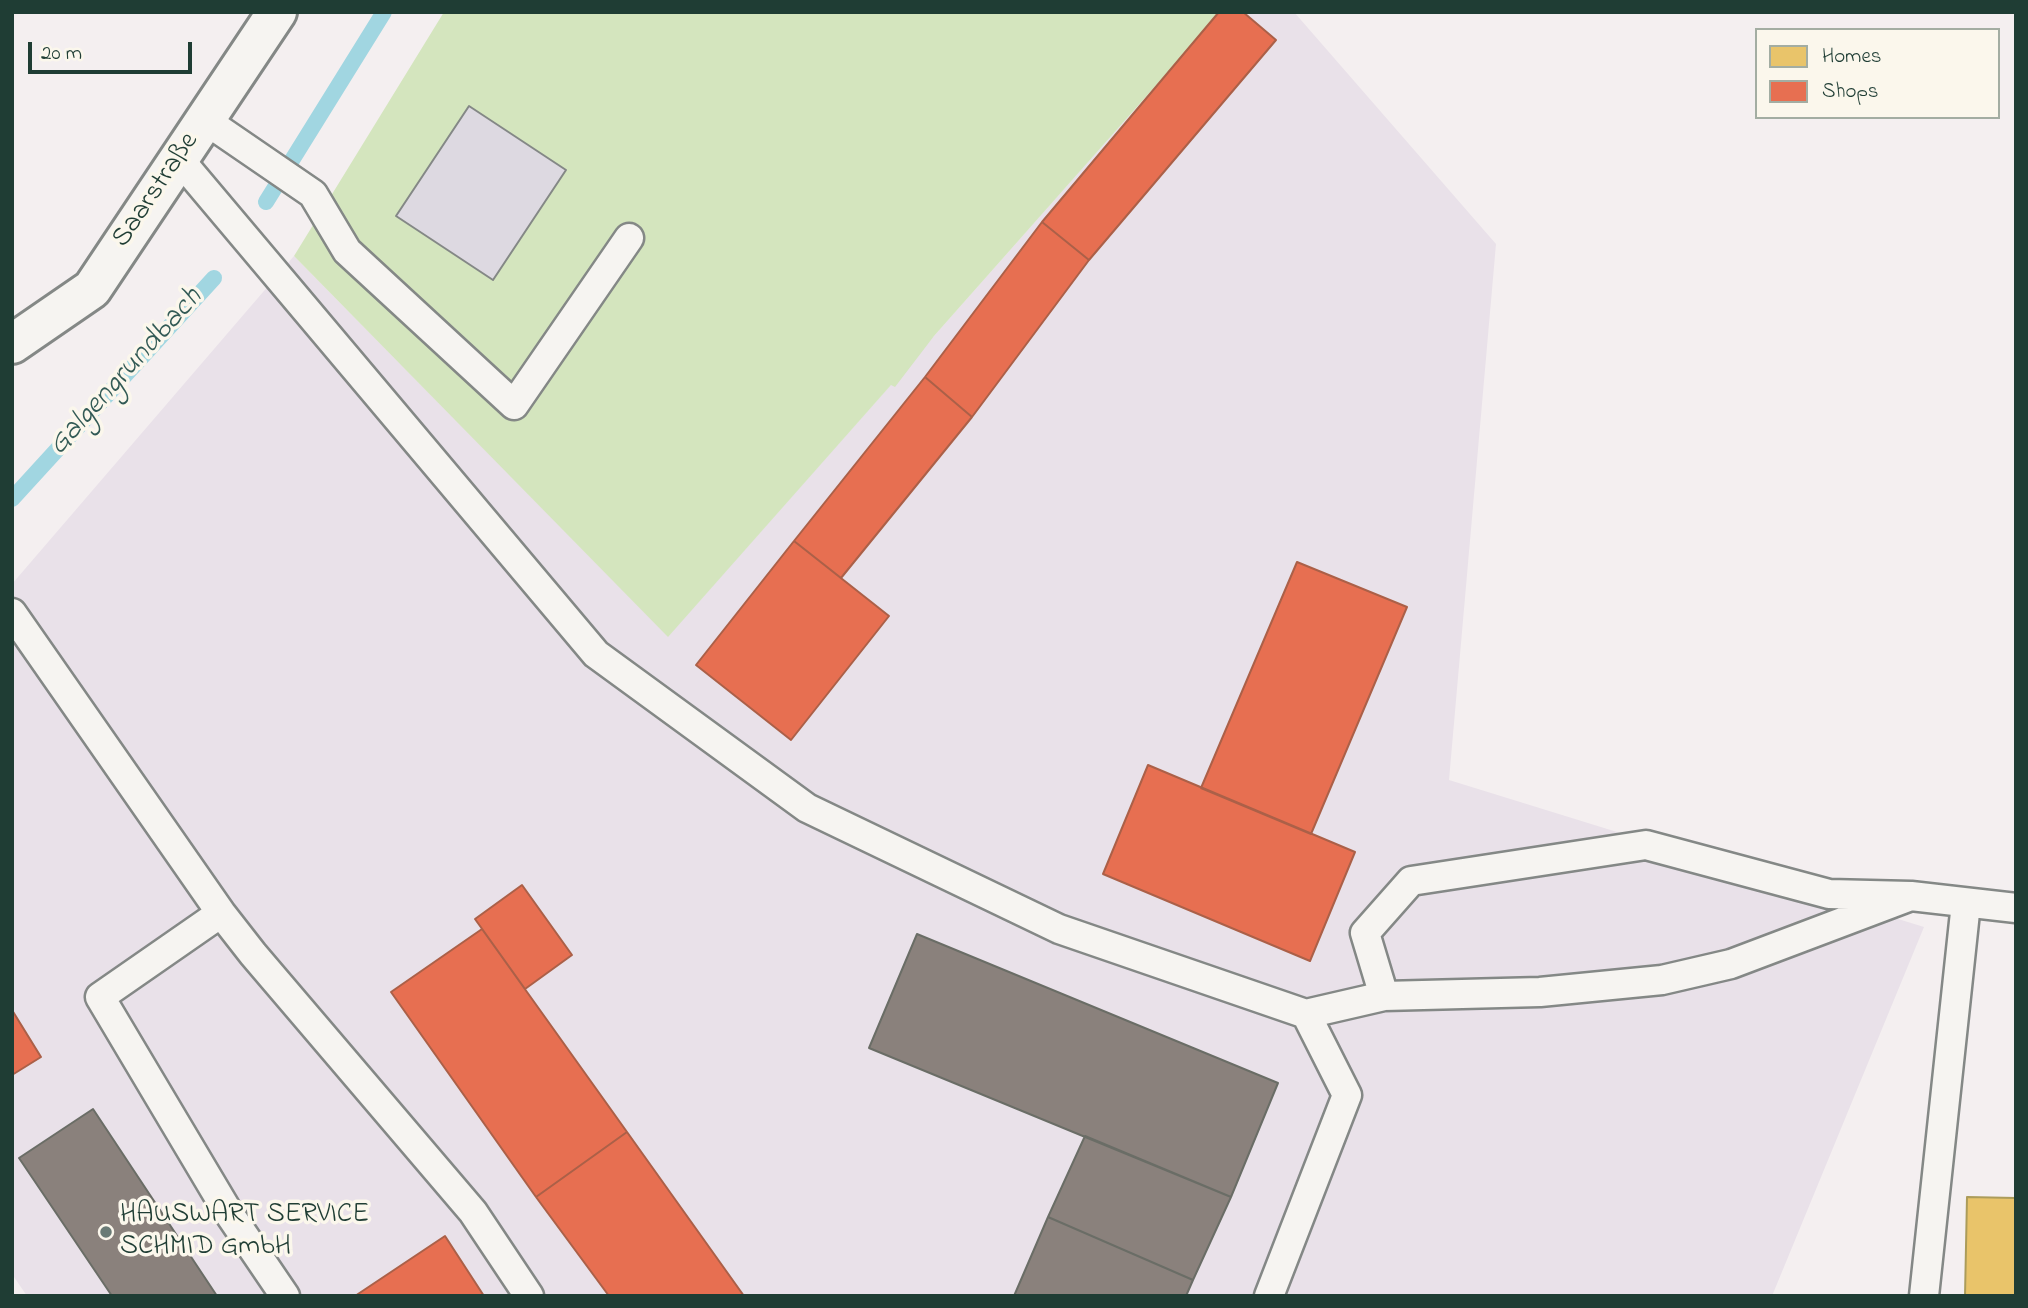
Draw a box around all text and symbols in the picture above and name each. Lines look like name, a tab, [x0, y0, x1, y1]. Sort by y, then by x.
scale bar	[32, 28, 196, 72]
legend	[1755, 28, 2000, 119]
text: 20 m	[41, 39, 82, 69]
text: Homes	[1822, 42, 1882, 72]
text: Shops	[1822, 77, 1879, 107]
street label: Saarstraße	[106, 127, 208, 255]
water label: Galgengrundbach	[42, 282, 212, 464]
place label: HAUSWART SERVICE SCHMID GmbH	[120, 1199, 369, 1265]
marker: HAUSWART SERVICE SCHMID GmbH	[98, 1224, 114, 1240]

